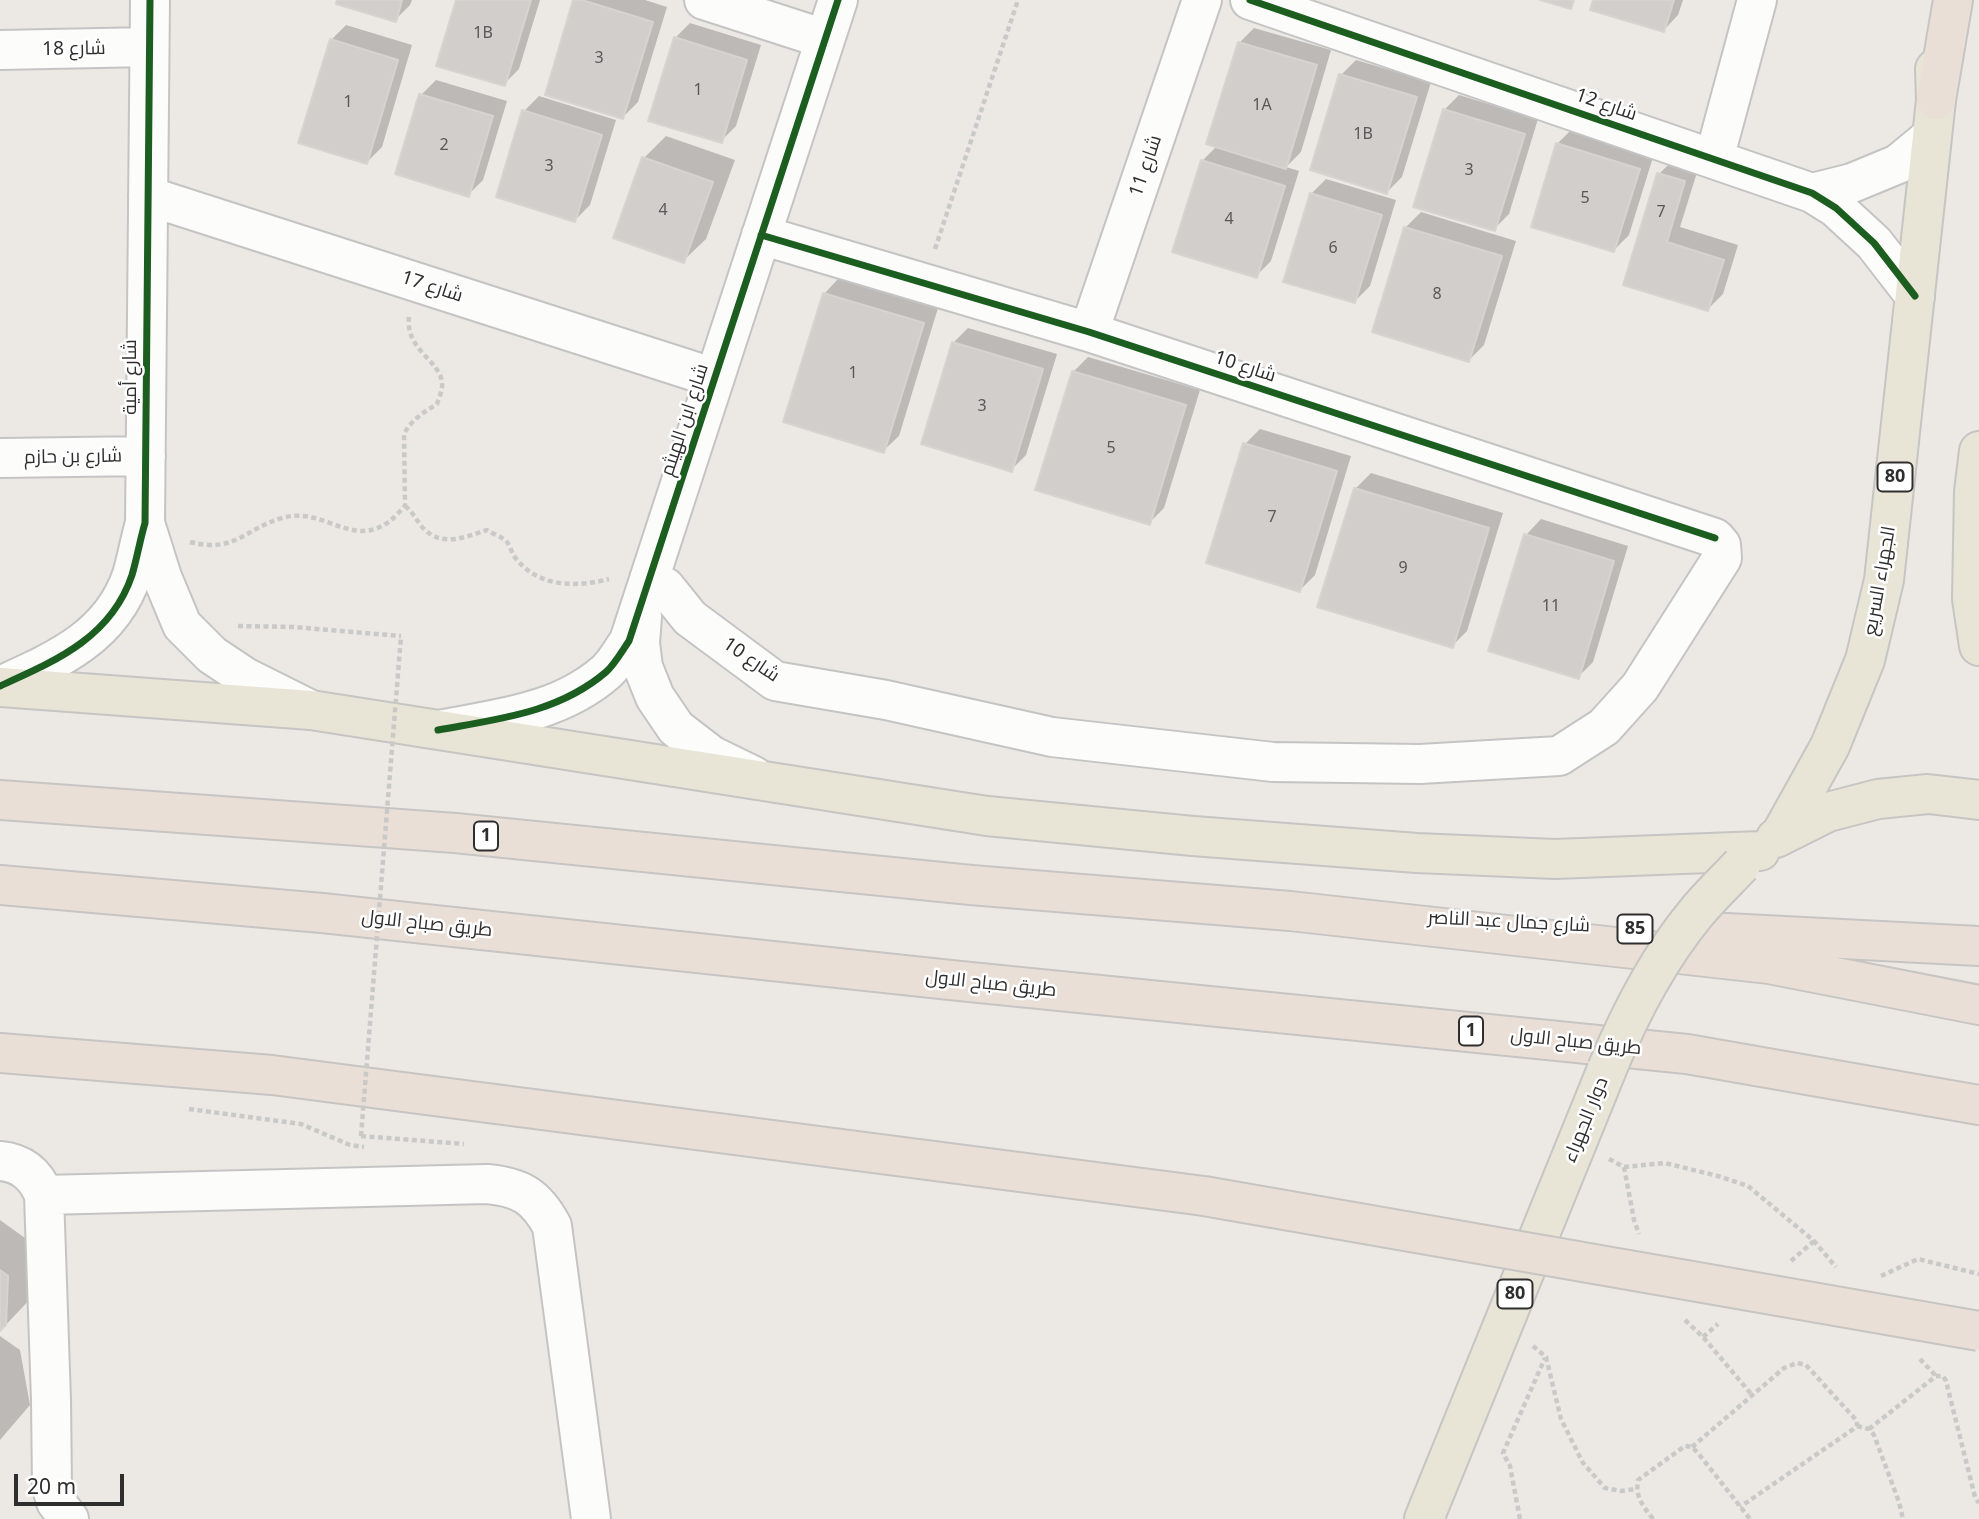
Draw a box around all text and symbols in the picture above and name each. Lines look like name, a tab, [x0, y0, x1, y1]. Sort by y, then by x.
house number: 1B	[473, 23, 493, 43]
street label: شارع 18	[42, 37, 106, 61]
house number: 3	[594, 48, 604, 68]
house number: 1	[693, 80, 703, 100]
street label: شارع 12	[1572, 84, 1640, 126]
house number: 1	[343, 92, 353, 112]
house number: 1A	[1252, 95, 1272, 115]
house number: 1B	[1353, 124, 1373, 144]
street label: شارع 11	[1125, 132, 1167, 200]
house number: 2	[439, 135, 449, 155]
house number: 3	[544, 156, 554, 176]
house number: 3	[1464, 160, 1474, 180]
house number: 5	[1580, 188, 1590, 208]
house number: 4	[658, 200, 668, 220]
house number: 7	[1656, 202, 1666, 222]
house number: 4	[1224, 209, 1234, 229]
house number: 6	[1328, 238, 1338, 258]
street label: شارع 17	[398, 266, 466, 308]
house number: 8	[1432, 284, 1442, 304]
street label: شارع أمية	[120, 339, 142, 415]
street label: شارع 10	[1211, 346, 1279, 388]
street label: شارع ابن الهيثم	[656, 361, 714, 479]
house number: 1	[848, 363, 858, 383]
house number: 3	[977, 396, 987, 416]
house number: 5	[1106, 438, 1116, 458]
street label: شارع بن حازم	[24, 445, 122, 469]
road number: 80	[1878, 462, 1912, 491]
house number: 7	[1267, 507, 1277, 527]
street label: الجهراء السريع	[1859, 524, 1901, 638]
house number: 9	[1398, 558, 1408, 578]
house number: 11	[1542, 596, 1560, 616]
street label: شارع 10	[718, 633, 784, 687]
road number: 1	[474, 822, 498, 850]
street label: طريق صباح الاول	[360, 906, 494, 942]
street label: شارع جمال عبد الناصر	[1427, 906, 1591, 938]
road number: 85	[1618, 914, 1652, 944]
street label: طريق صباح الاول	[924, 966, 1058, 1002]
road number: 1	[1459, 1016, 1483, 1046]
street label: طريق صباح الاول	[1509, 1024, 1643, 1060]
street label: دوار الجهراء	[1559, 1074, 1613, 1166]
road number: 80	[1498, 1280, 1532, 1308]
scale bar	[18, 1460, 128, 1504]
text: 20 m	[27, 1472, 76, 1500]

